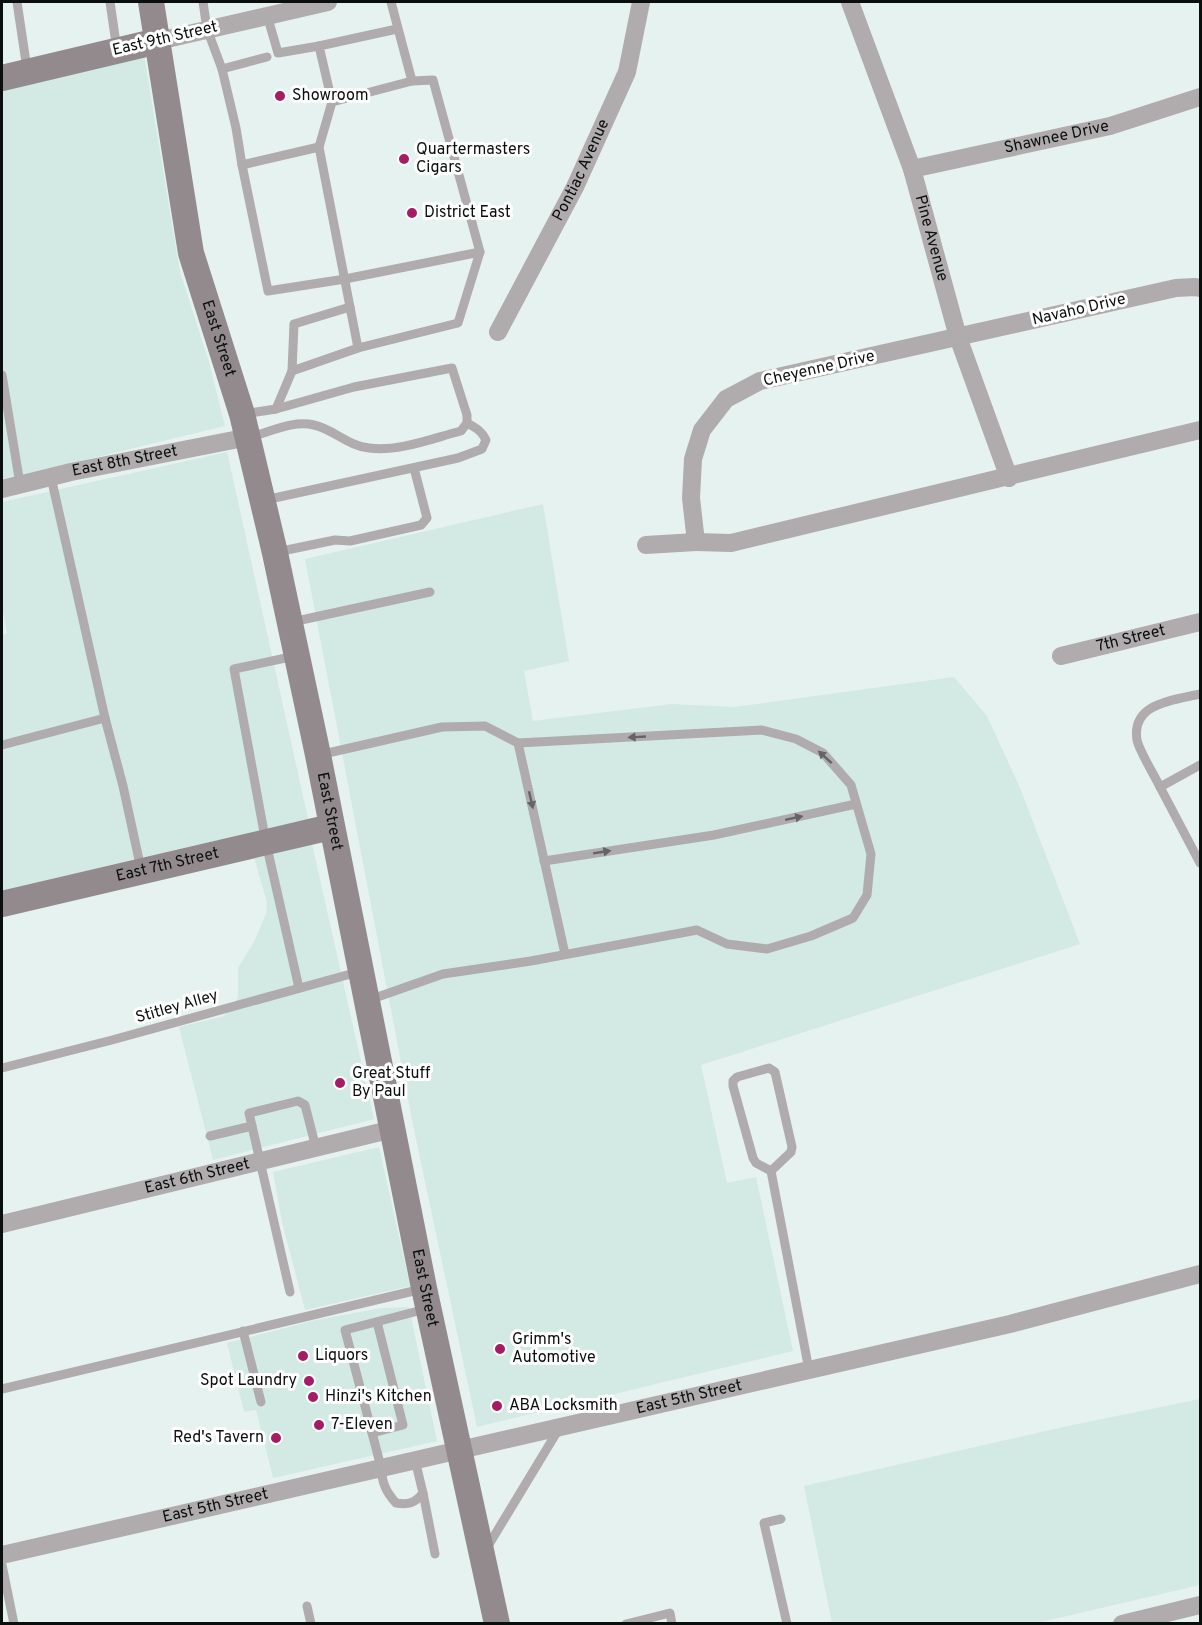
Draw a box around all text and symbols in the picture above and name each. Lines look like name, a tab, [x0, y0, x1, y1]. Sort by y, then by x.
street label: East 9th Street	[111, 17, 219, 61]
place label: Showroom	[292, 86, 368, 106]
marker: Showroom	[273, 89, 287, 103]
street label: Pontiac Avenue	[549, 116, 614, 225]
street label: Shawnee Drive	[1002, 116, 1111, 159]
place label: Quartermasters Cigars	[416, 140, 530, 178]
marker: Quartermasters Cigars	[397, 152, 411, 166]
street label: Pine Avenue	[910, 193, 952, 284]
place label: District East	[424, 203, 511, 223]
marker: District East	[405, 206, 419, 220]
street label: Navaho Drive	[1030, 290, 1128, 330]
street label: East Street	[197, 298, 240, 379]
street label: Cheyenne Drive	[761, 346, 877, 392]
street label: East 8th Street	[70, 441, 179, 482]
street label: 7th Street	[1094, 621, 1168, 657]
one-way arrow	[627, 732, 646, 741]
one-way arrow	[817, 750, 833, 763]
street label: East Street	[312, 771, 347, 852]
one-way arrow	[526, 791, 536, 809]
one-way arrow	[785, 812, 803, 822]
street label: East 7th Street	[114, 844, 221, 887]
one-way arrow	[593, 848, 612, 857]
street label: Stitley Alley	[133, 986, 221, 1028]
place label: Great Stuff By Paul	[352, 1064, 430, 1102]
marker: Great Stuff By Paul	[333, 1076, 347, 1090]
street label: East 6th Street	[143, 1154, 252, 1199]
street label: East Street	[406, 1247, 442, 1329]
place label: Grimm's Automotive	[512, 1330, 596, 1368]
marker: Grimm's Automotive	[493, 1342, 507, 1356]
place label: Liquors	[315, 1346, 368, 1366]
marker: Liquors	[296, 1349, 310, 1363]
place label: Spot Laundry	[200, 1371, 297, 1391]
marker: Spot Laundry	[302, 1374, 316, 1388]
street label: East 5th Street	[634, 1376, 744, 1419]
place label: Hinzi's Kitchen	[325, 1387, 432, 1407]
marker: Hinzi's Kitchen	[306, 1390, 320, 1404]
place label: ABA Locksmith	[509, 1396, 618, 1416]
marker: ABA Locksmith	[490, 1399, 504, 1413]
place label: 7-Eleven	[331, 1415, 393, 1435]
marker: 7-Eleven	[312, 1418, 326, 1432]
place label: Red's Tavern	[173, 1428, 264, 1448]
marker: Red's Tavern	[269, 1431, 283, 1445]
street label: East 5th Street	[161, 1484, 270, 1528]

